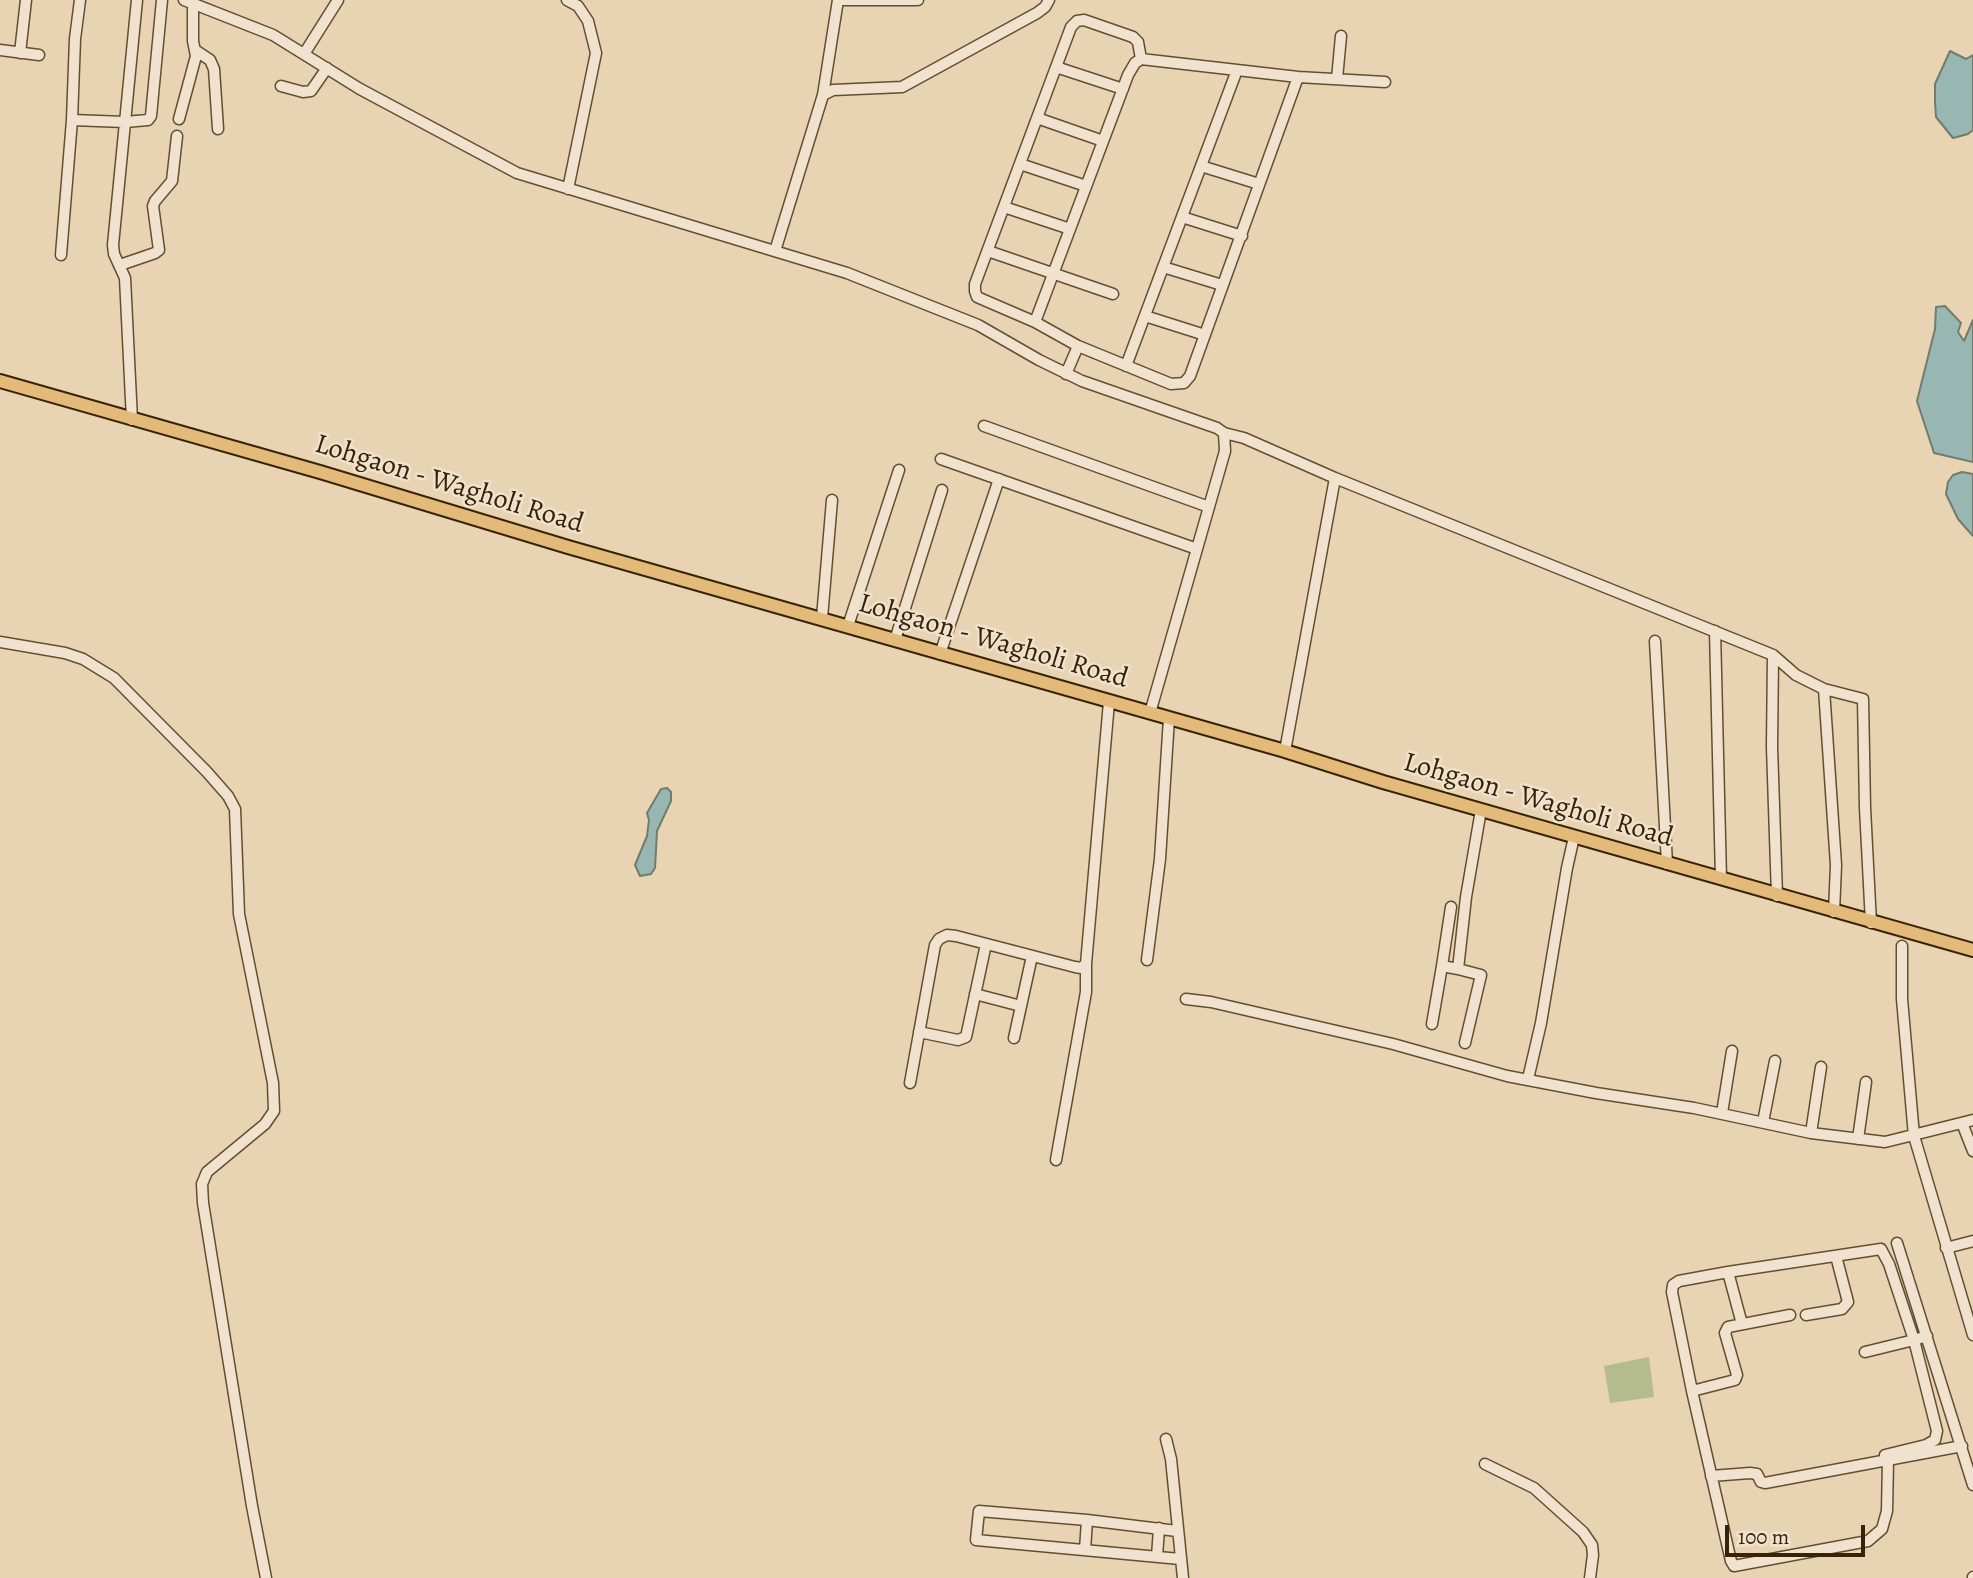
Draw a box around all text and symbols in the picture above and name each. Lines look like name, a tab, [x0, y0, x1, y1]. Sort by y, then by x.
street label: Lohgaon - Wagholi Road	[311, 428, 587, 542]
street label: Lohgaon - Wagholi Road	[854, 587, 1132, 697]
street label: Lohgaon - Wagholi Road	[1399, 746, 1677, 856]
scale bar	[1728, 1512, 1868, 1556]
text: 100 m	[1738, 1523, 1789, 1551]

